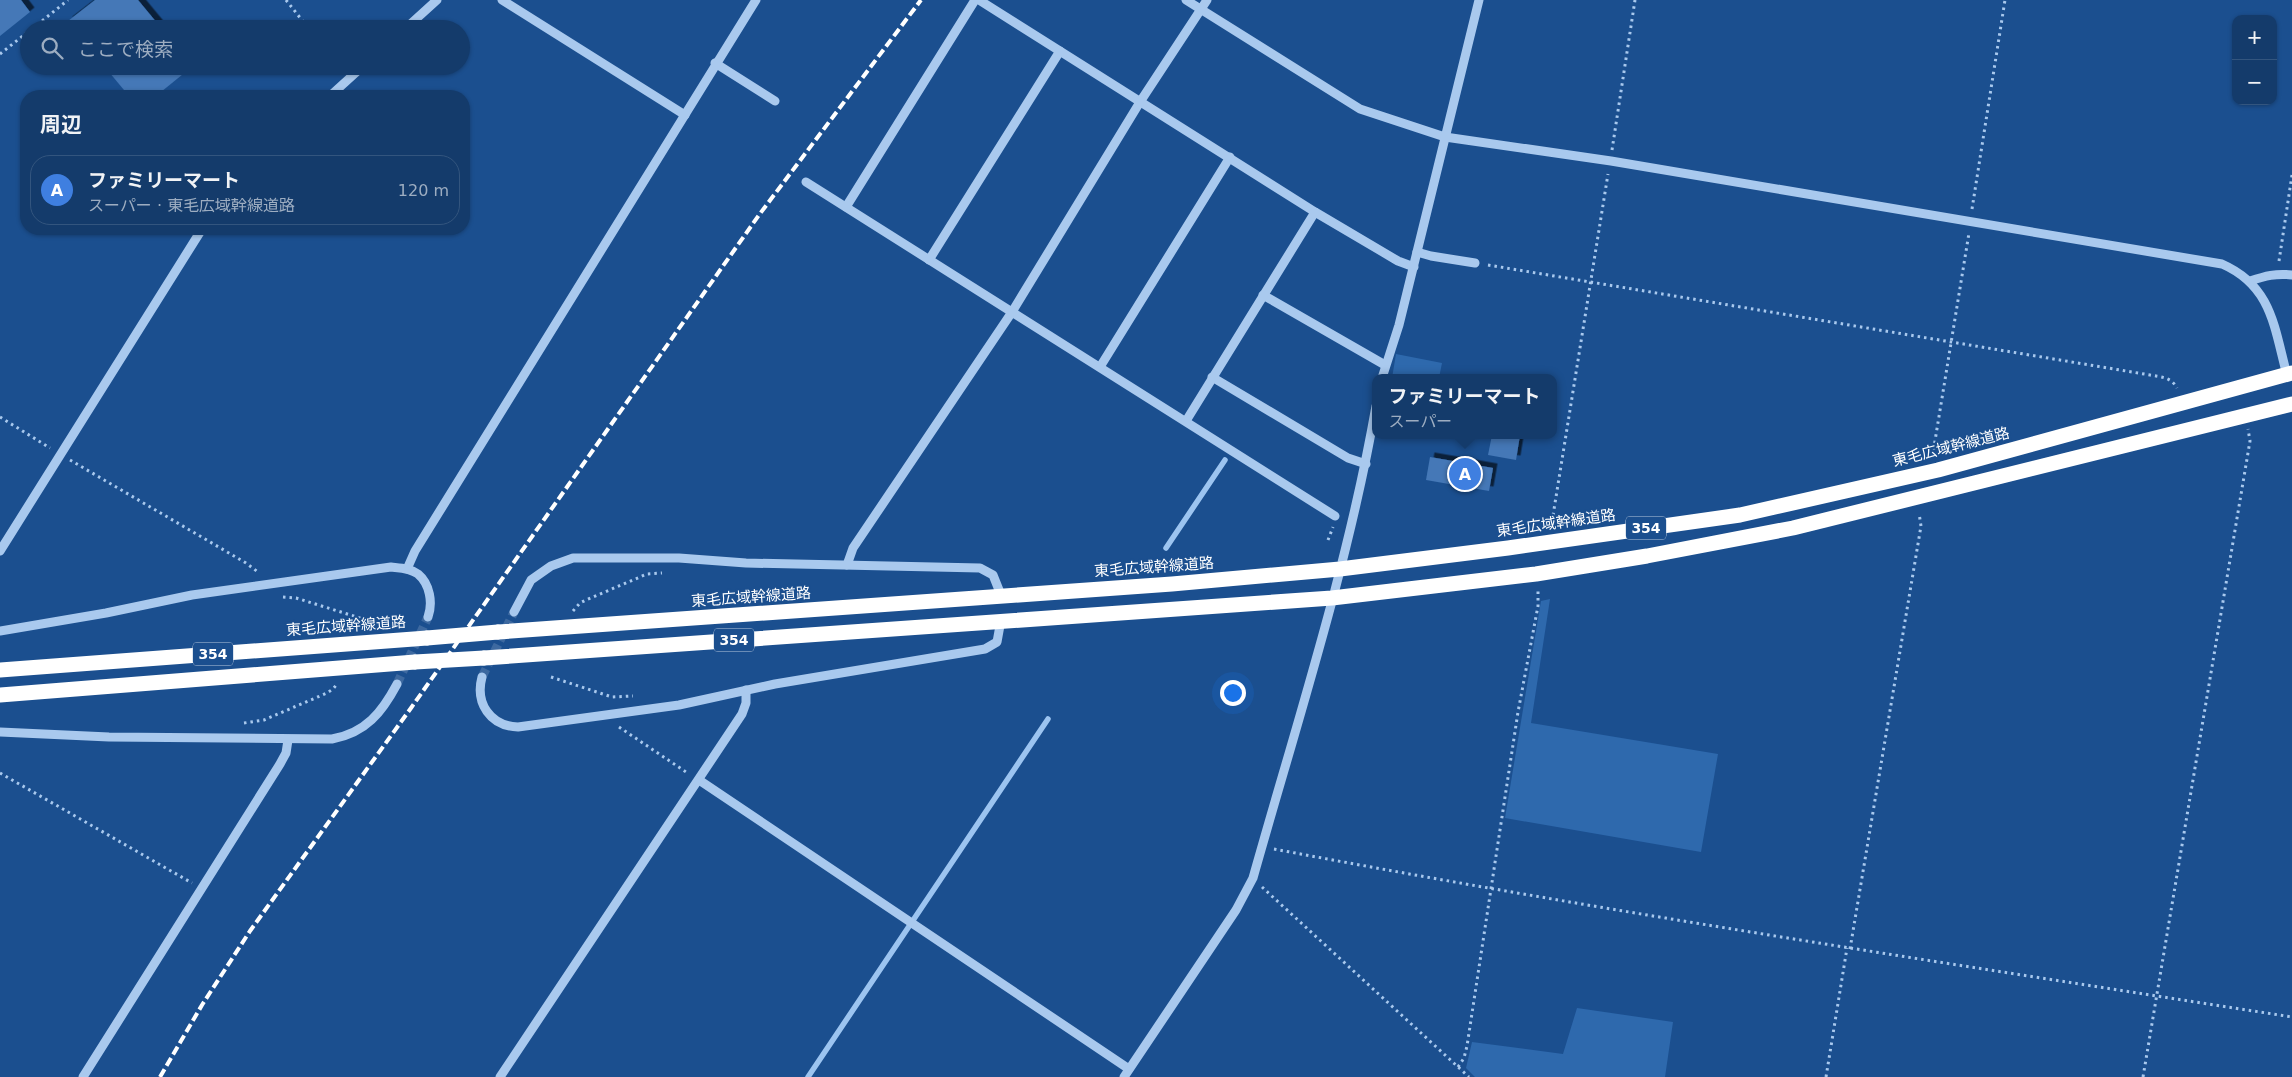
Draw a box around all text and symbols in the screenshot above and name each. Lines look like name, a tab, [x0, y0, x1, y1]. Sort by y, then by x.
map controls	[2232, 15, 2277, 105]
button: +	[2232, 15, 2277, 60]
search box	[20, 20, 470, 75]
icon: search	[38, 34, 66, 62]
text: ここで検索	[78, 38, 173, 60]
button: −	[2232, 60, 2277, 105]
text: 周辺	[40, 113, 82, 137]
text: ファミリーマート	[88, 169, 240, 191]
text: A	[51, 181, 63, 200]
text: 120 m	[398, 181, 449, 200]
text: スーパー · 東毛広域幹線道路	[88, 196, 295, 215]
popup	[1372, 374, 1557, 439]
text: ファミリーマート	[1388, 385, 1541, 407]
text: スーパー	[1388, 412, 1452, 431]
street label: 東毛広域幹線道路	[1891, 424, 2011, 470]
pin: A	[1449, 455, 1481, 493]
street label: 東毛広域幹線道路	[1495, 506, 1617, 540]
road number: 354	[1626, 516, 1666, 540]
street label: 東毛広域幹線道路	[1094, 554, 1214, 580]
street label: 東毛広域幹線道路	[691, 584, 811, 610]
street label: 東毛広域幹線道路	[286, 613, 406, 639]
road number: 354	[714, 628, 754, 652]
road number: 354	[193, 642, 233, 666]
your location	[1220, 680, 1246, 706]

